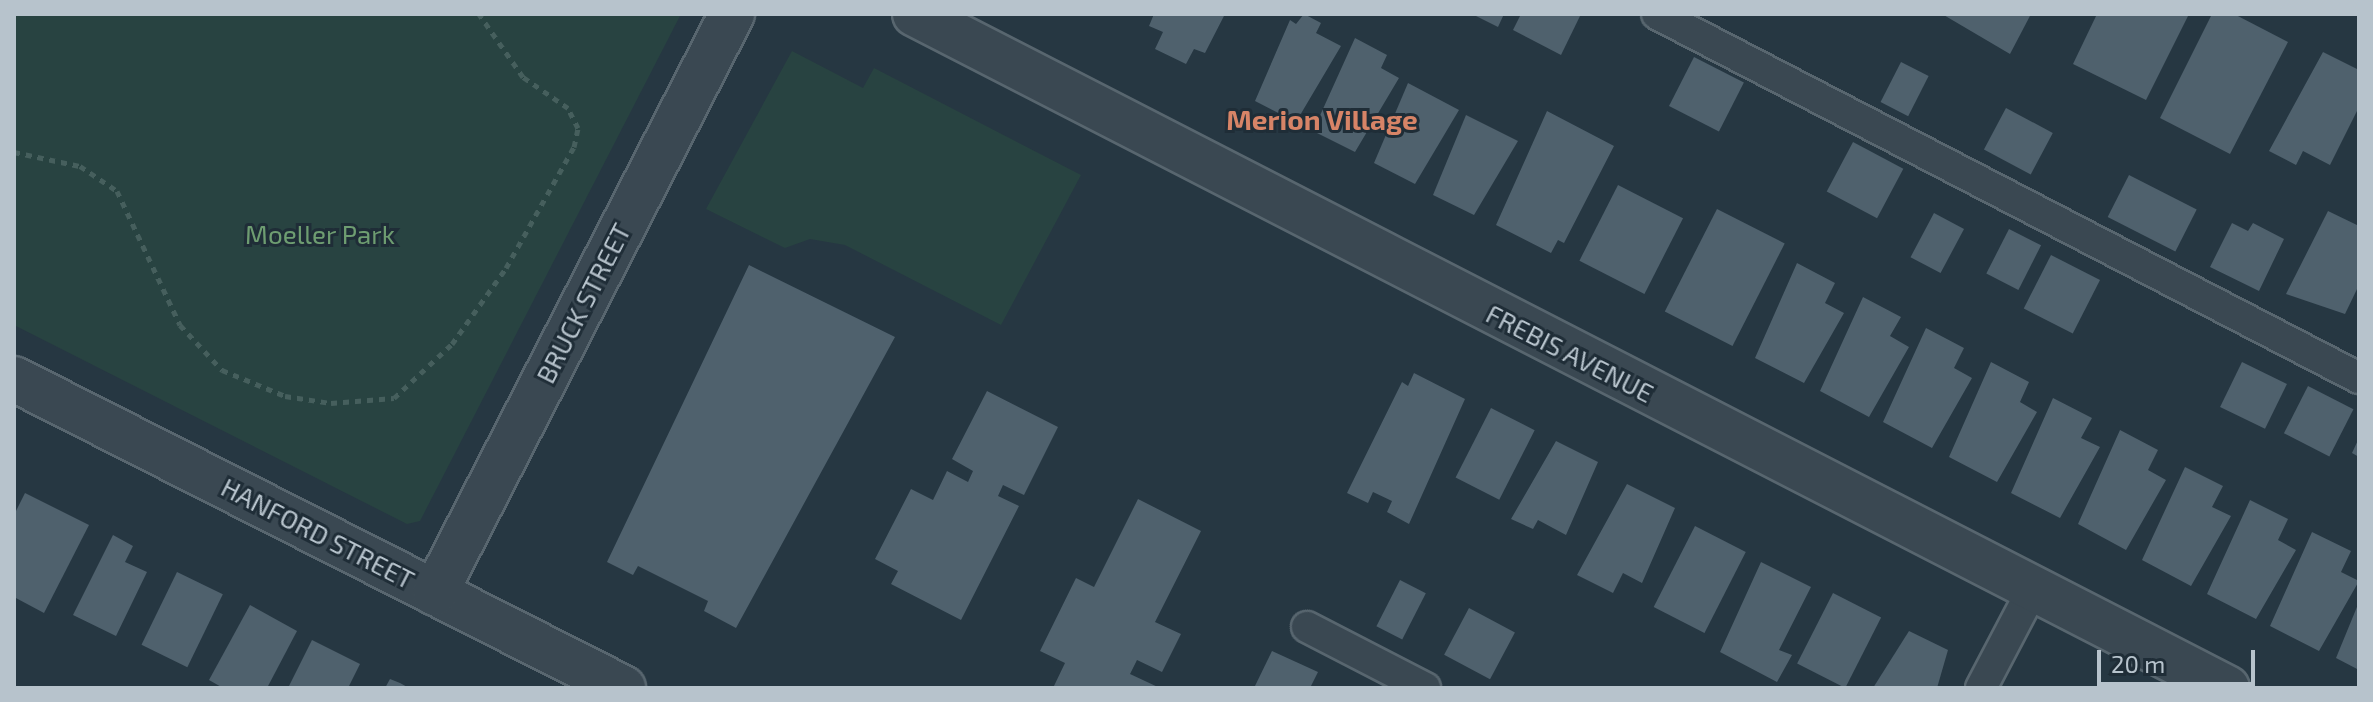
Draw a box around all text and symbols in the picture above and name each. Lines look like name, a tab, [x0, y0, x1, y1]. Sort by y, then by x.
district label: Merion Village	[1226, 102, 1418, 136]
park label: Moeller Park	[245, 218, 395, 250]
street label: BRUCK STREET	[529, 218, 637, 388]
street label: FREBIS AVENUE	[1481, 297, 1659, 409]
street label: HANFORD STREET	[216, 471, 420, 595]
scale bar	[2101, 634, 2259, 684]
text: 20 m	[2111, 649, 2165, 678]

